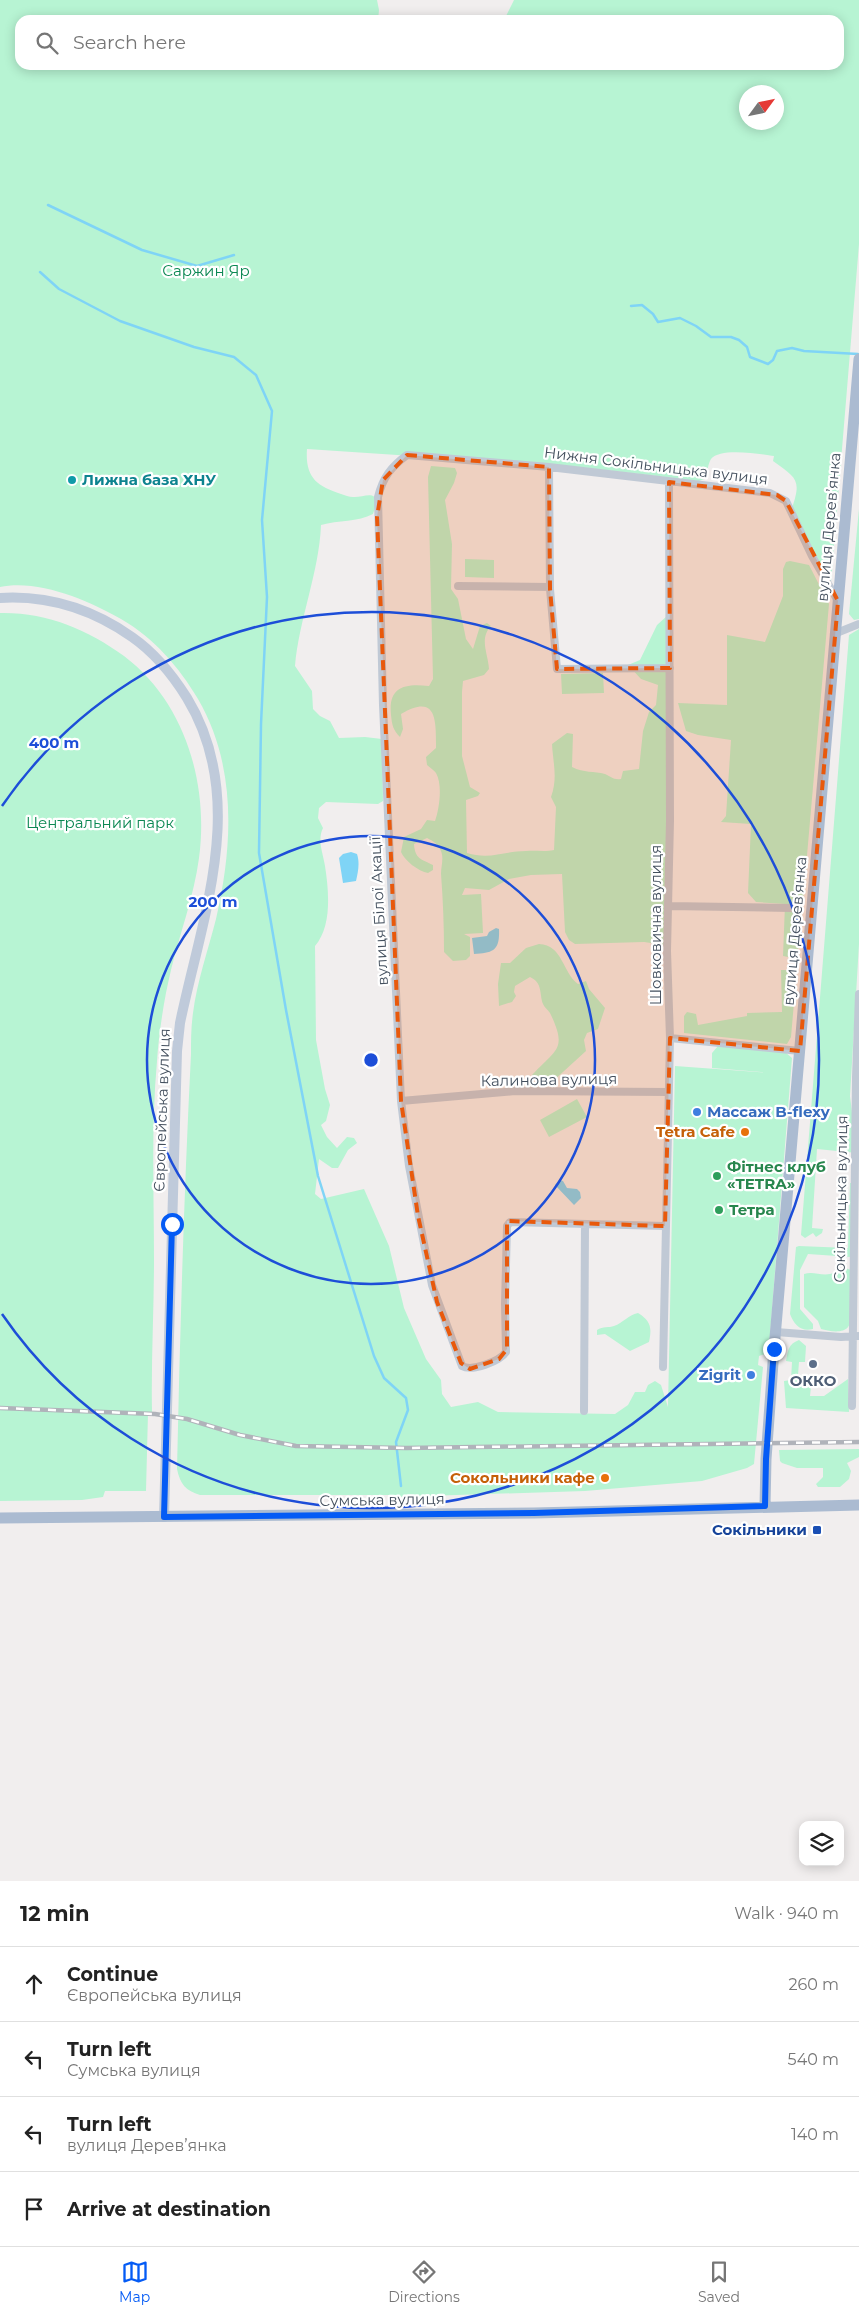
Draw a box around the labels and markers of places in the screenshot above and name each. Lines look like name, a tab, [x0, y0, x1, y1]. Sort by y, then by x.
place label: Лижна база ХНУ	[82, 470, 216, 489]
marker: Лижна база ХНУ	[66, 474, 78, 486]
centre of rings	[362, 1051, 380, 1069]
place label: Массаж B-flexy	[707, 1102, 831, 1121]
marker: Массаж B-flexy	[691, 1106, 703, 1118]
place label: Tetra Cafe	[656, 1122, 735, 1141]
marker: Tetra Cafe	[739, 1126, 751, 1138]
place label: Фітнес клуб «TETRA»	[727, 1157, 826, 1193]
marker: Фітнес клуб «TETRA»	[711, 1170, 723, 1182]
place label: Тетра	[729, 1200, 774, 1219]
marker: Тетра	[713, 1204, 725, 1216]
marker: ОККО	[807, 1358, 819, 1370]
place label: Zigrit	[698, 1365, 741, 1384]
marker: Zigrit	[745, 1369, 757, 1381]
place label: ОККО	[790, 1371, 837, 1390]
place label: Сокольники кафе	[450, 1468, 595, 1487]
marker: Сокольники кафе	[599, 1472, 611, 1484]
place label: Сокільники	[712, 1520, 807, 1539]
marker: Сокільники	[811, 1524, 823, 1536]

